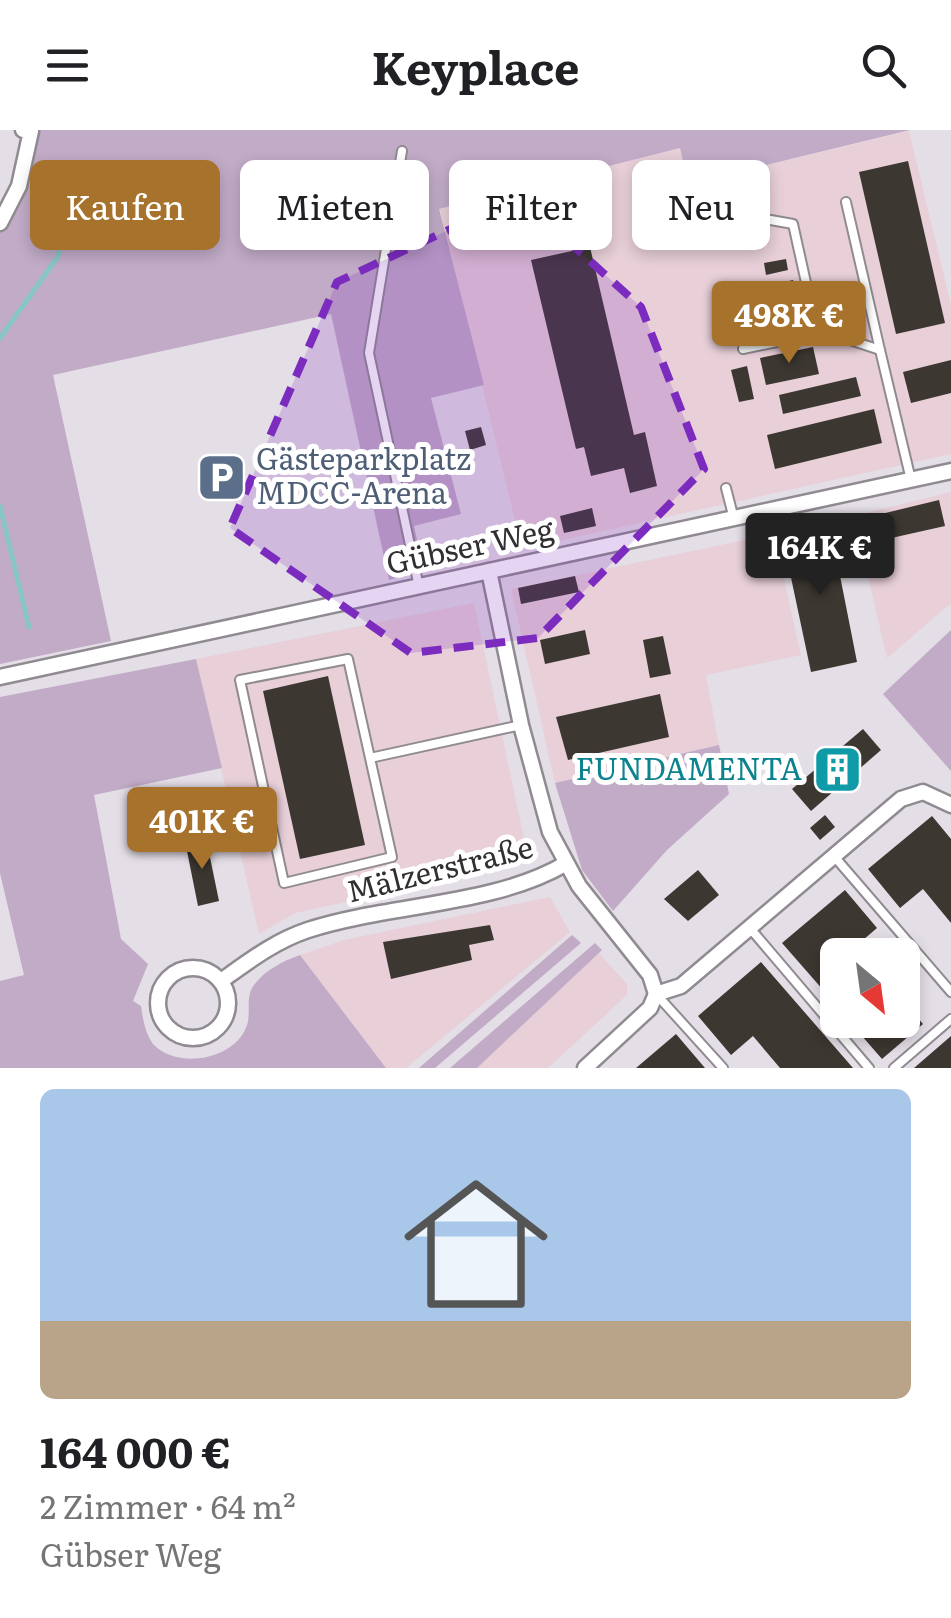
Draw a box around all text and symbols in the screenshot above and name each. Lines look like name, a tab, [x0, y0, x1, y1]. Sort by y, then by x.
text: Keyplace	[371, 32, 580, 99]
icon: menu	[40, 38, 95, 93]
icon: search	[856, 38, 911, 93]
chip: Kaufen	[30, 160, 220, 250]
chip: Mieten	[240, 160, 429, 250]
chip: Filter	[449, 160, 612, 250]
chip: Neu	[632, 160, 770, 250]
pin: 498K €	[708, 281, 870, 366]
text: 498K €	[734, 289, 844, 337]
place label: Gästeparkplatz MDCC-Arena	[256, 435, 471, 513]
parking icon: Gästeparkplatz MDCC-Arena	[195, 451, 247, 503]
street label: Gübser Weg	[382, 505, 557, 583]
pin: 164K €	[739, 513, 901, 598]
text: 164K €	[768, 521, 873, 569]
building icon: FUNDAMENTA	[811, 744, 863, 796]
place label: FUNDAMENTA	[575, 745, 802, 789]
pin: 401K €	[121, 787, 283, 872]
text: 401K €	[149, 795, 255, 843]
street label: Mälzerstraße	[341, 823, 537, 912]
north arrow	[820, 938, 920, 1038]
map controls	[820, 938, 920, 1038]
icon: home	[386, 1154, 566, 1334]
text: 164 000 €	[40, 1419, 231, 1481]
text: 2 Zimmer · 64 m²	[40, 1481, 296, 1529]
text: Gübser Weg	[40, 1529, 221, 1577]

